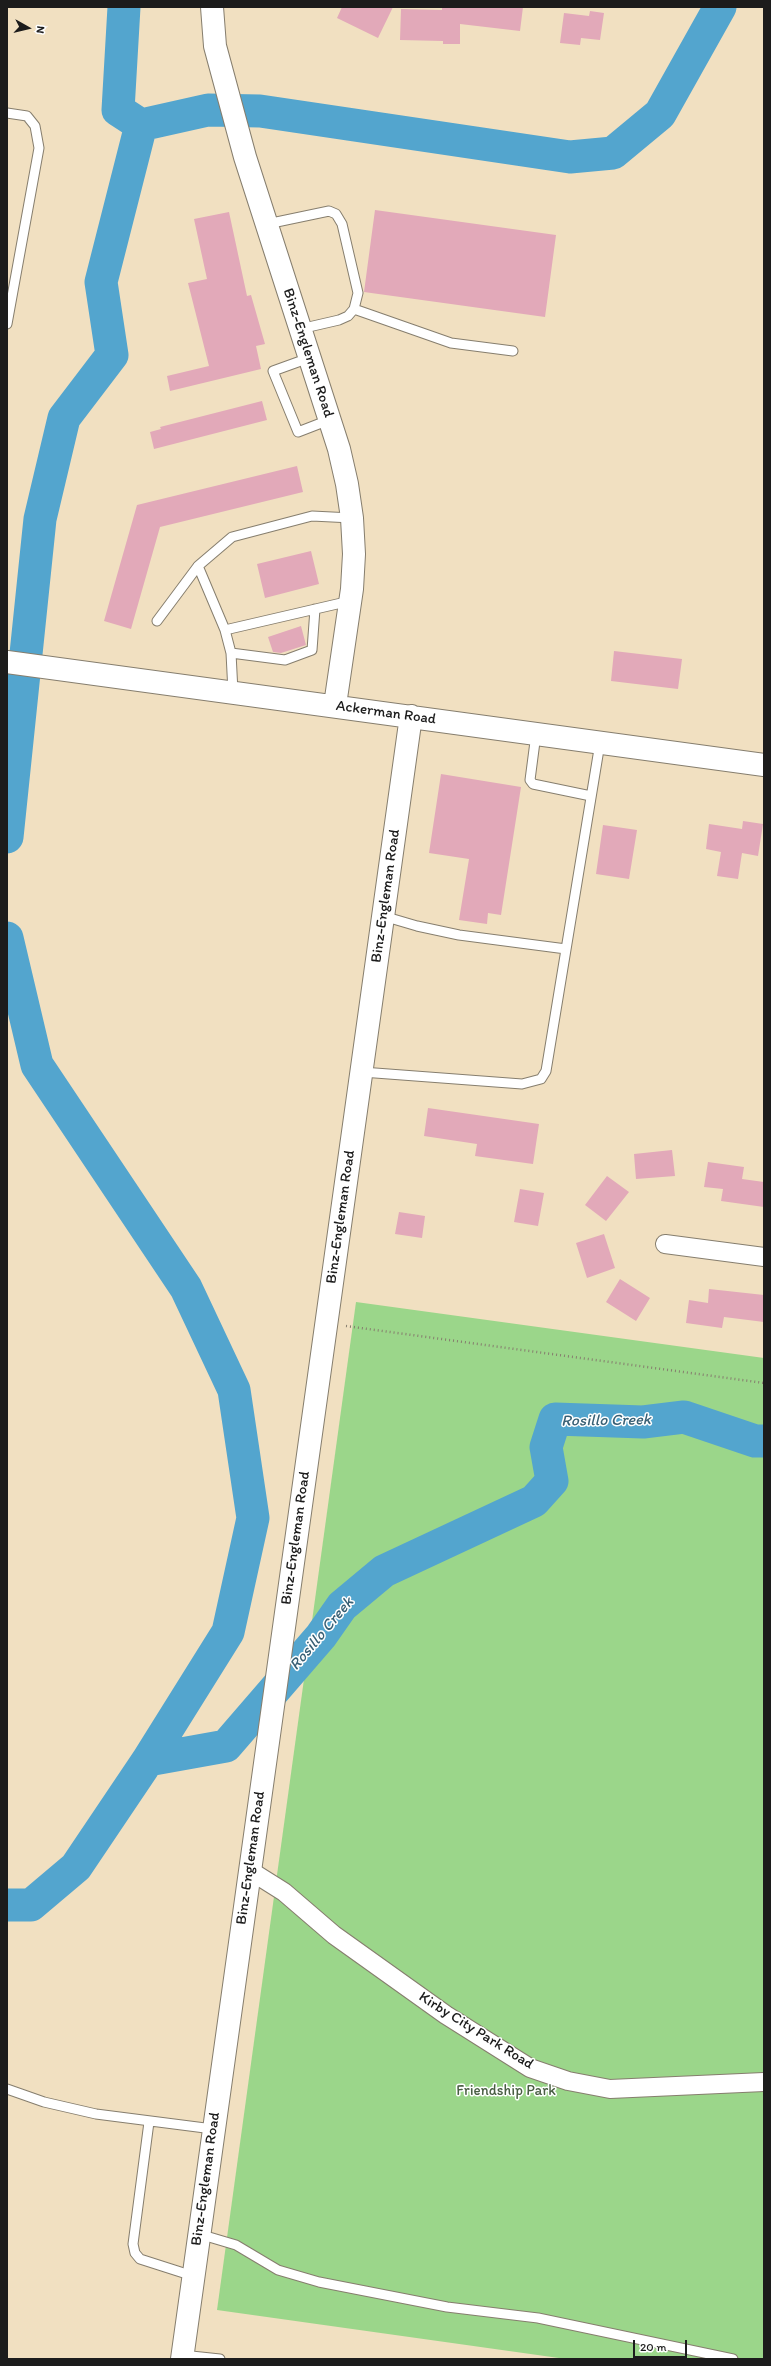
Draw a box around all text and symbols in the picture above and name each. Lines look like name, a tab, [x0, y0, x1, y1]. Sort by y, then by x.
north arrow	[8, 8, 48, 48]
text: N	[33, 25, 47, 34]
street label: Binz-Engleman Road	[279, 286, 337, 420]
street label: Ackerman Road	[335, 697, 437, 729]
street label: Binz-Engleman Road	[368, 828, 404, 964]
street label: Binz-Engleman Road	[323, 1149, 359, 1285]
water label: Rosillo Creek	[561, 1411, 651, 1431]
street label: Binz-Engleman Road	[278, 1470, 314, 1606]
water label: Rosillo Creek	[286, 1593, 358, 1675]
street label: Binz-Engleman Road	[233, 1790, 269, 1926]
street label: Kirby City Park Road	[415, 1988, 537, 2074]
park label: Friendship Park	[456, 2082, 556, 2100]
street label: Binz-Engleman Road	[188, 2111, 224, 2247]
scale bar	[635, 2332, 689, 2358]
text: 20 m	[640, 2340, 667, 2354]

